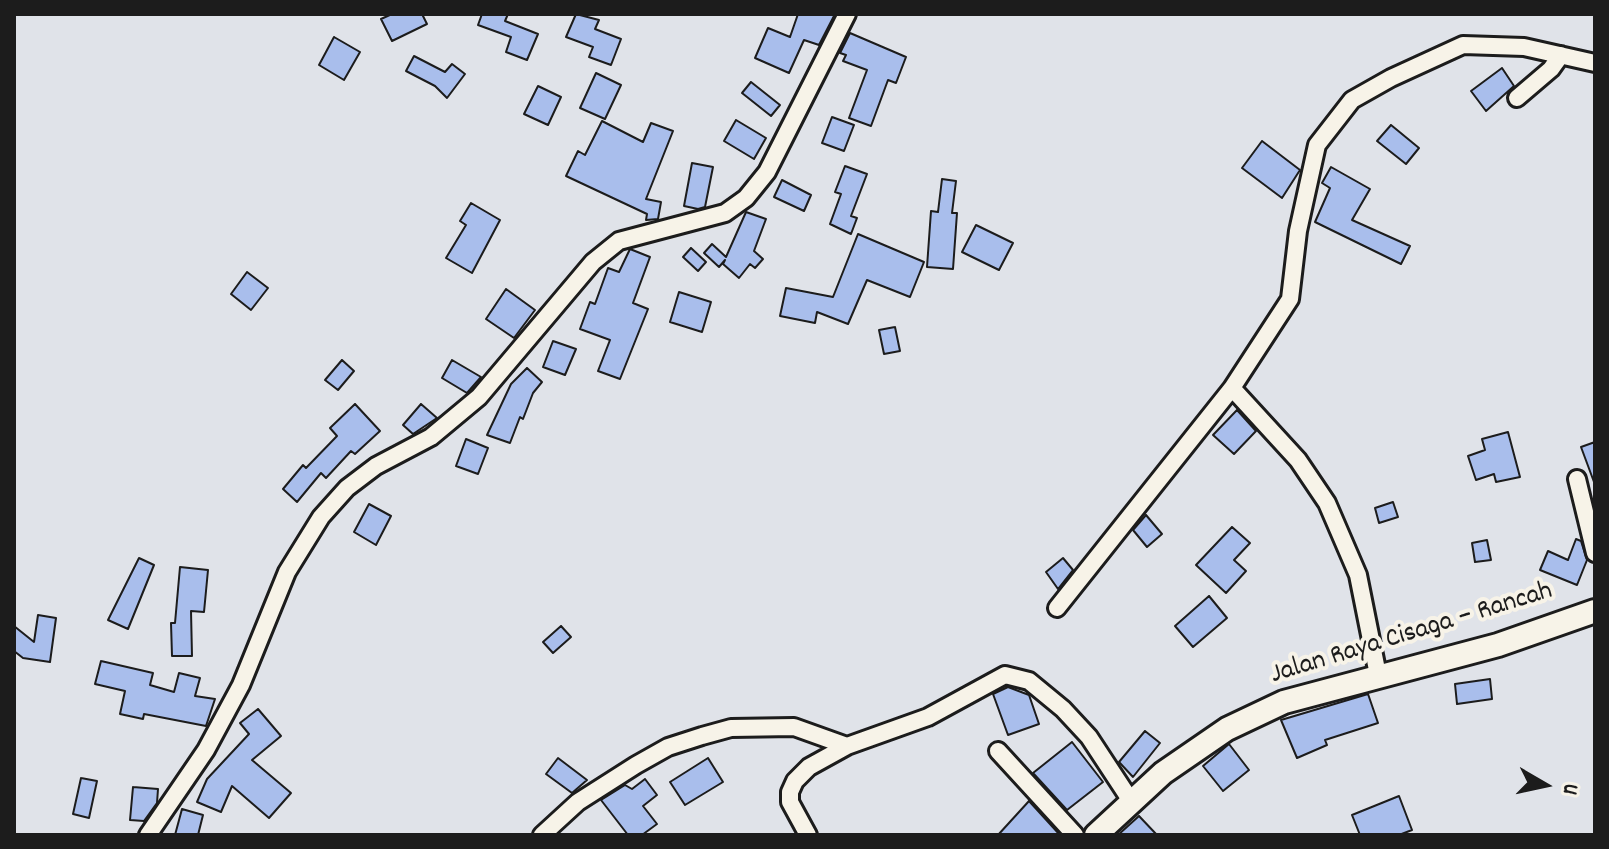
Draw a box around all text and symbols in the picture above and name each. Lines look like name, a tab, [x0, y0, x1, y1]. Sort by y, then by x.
street label: Jalan Raya Cisaga – Rancah	[1267, 576, 1557, 694]
north arrow	[1505, 745, 1585, 825]
text: U	[1553, 781, 1585, 796]

